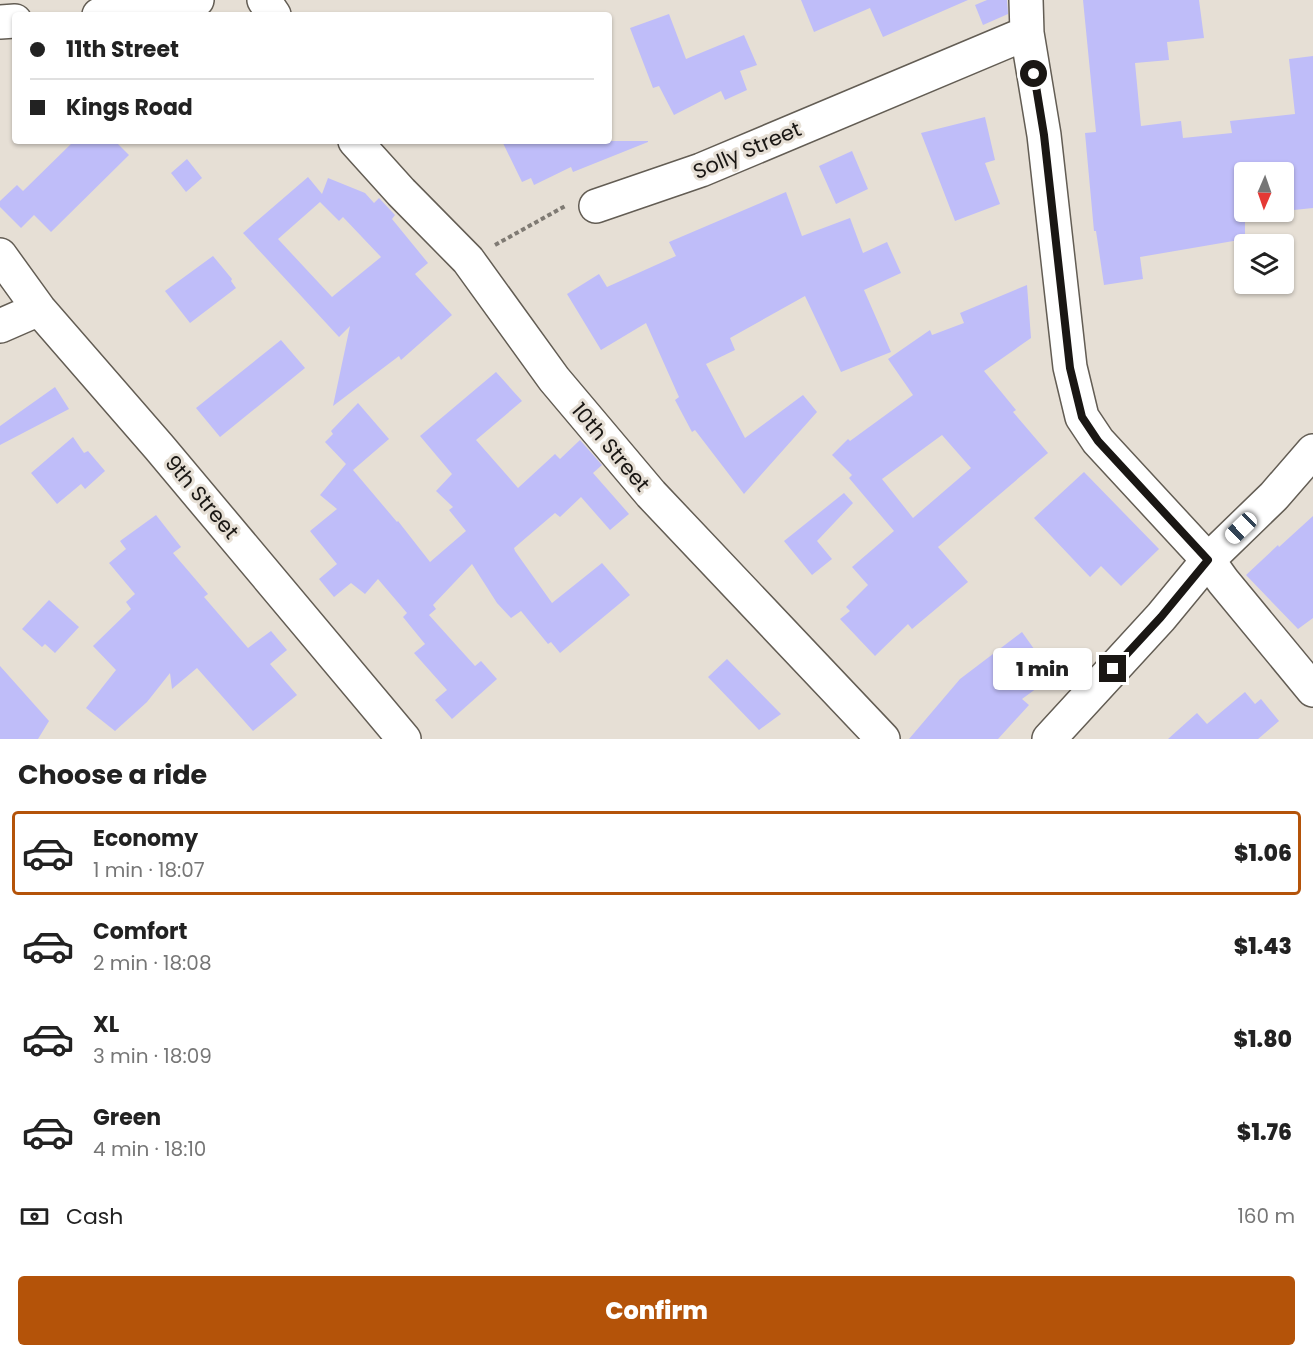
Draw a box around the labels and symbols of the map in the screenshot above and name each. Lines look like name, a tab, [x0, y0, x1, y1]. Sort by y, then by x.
route start	[1020, 60, 1047, 87]
street label: Solly Street	[688, 114, 806, 186]
north arrow	[1234, 162, 1294, 222]
street label: 10th Street	[565, 396, 657, 498]
street label: 9th Street	[158, 449, 246, 545]
car	[1222, 509, 1260, 547]
callout: 1 min	[993, 648, 1092, 690]
route end	[1099, 655, 1126, 682]

